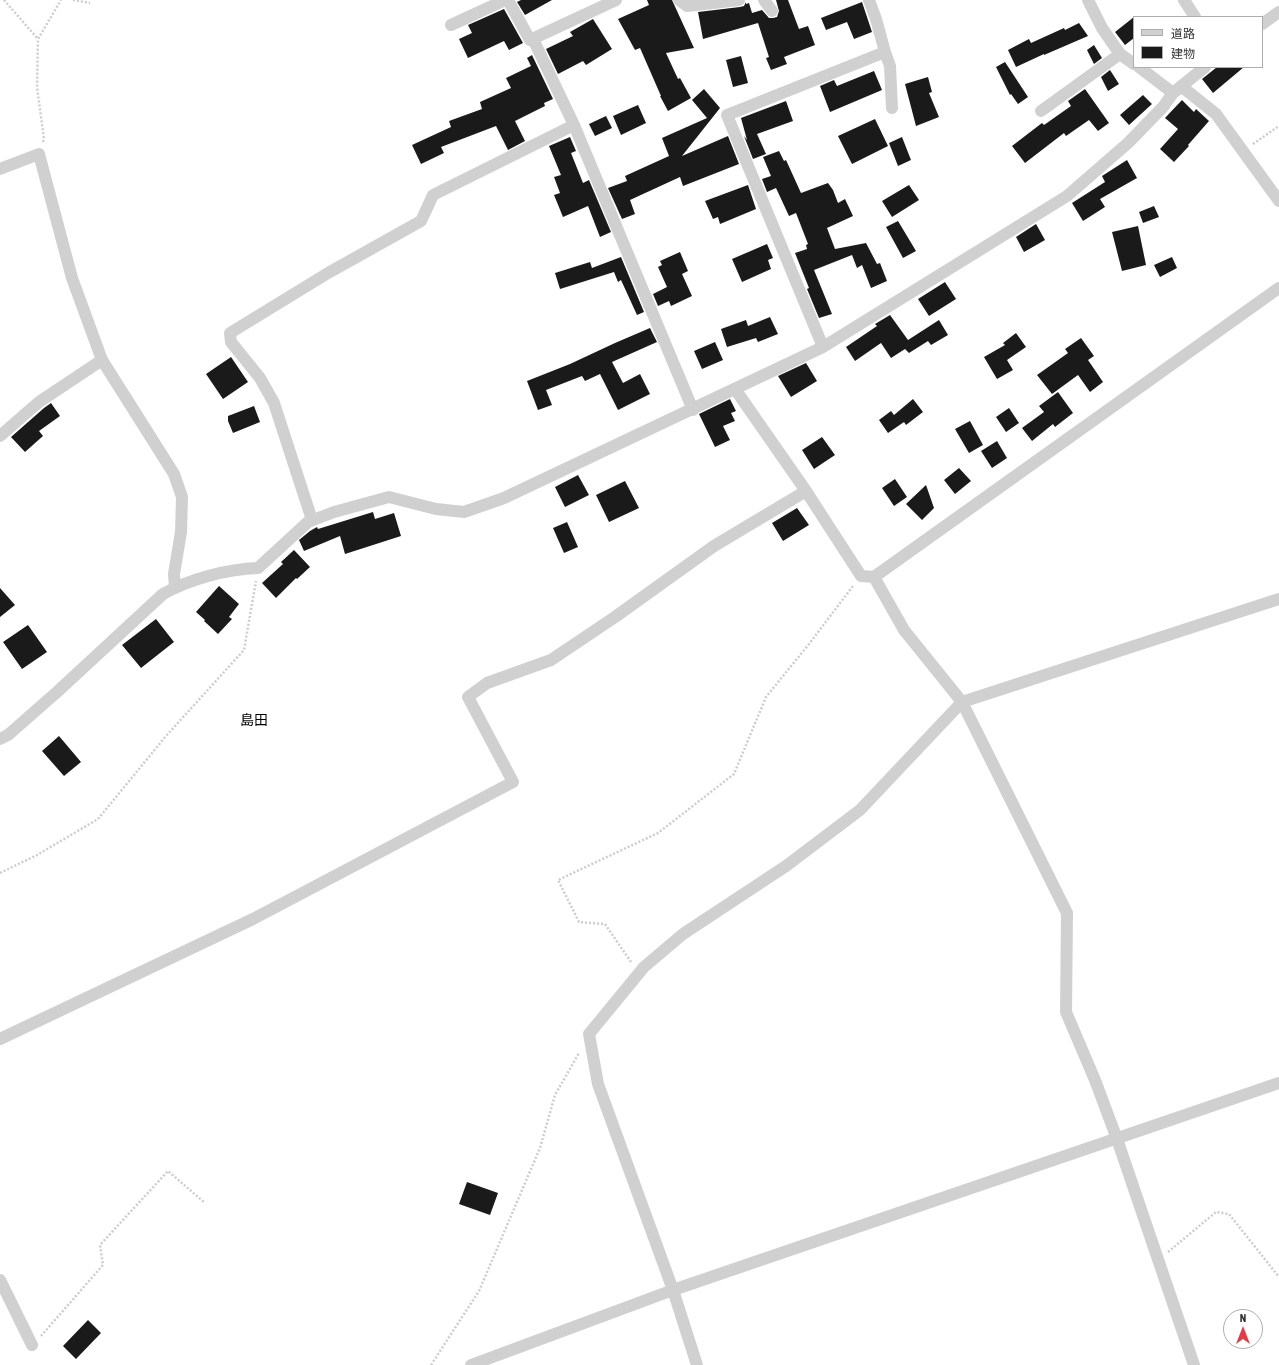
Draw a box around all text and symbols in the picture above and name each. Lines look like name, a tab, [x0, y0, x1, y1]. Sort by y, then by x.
legend	[1133, 16, 1263, 68]
text: 道路	[1171, 27, 1195, 41]
text: 建物	[1171, 47, 1195, 61]
district label: 島田	[240, 713, 268, 729]
north arrow	[1223, 1309, 1263, 1349]
text: N	[1240, 1312, 1246, 1324]

